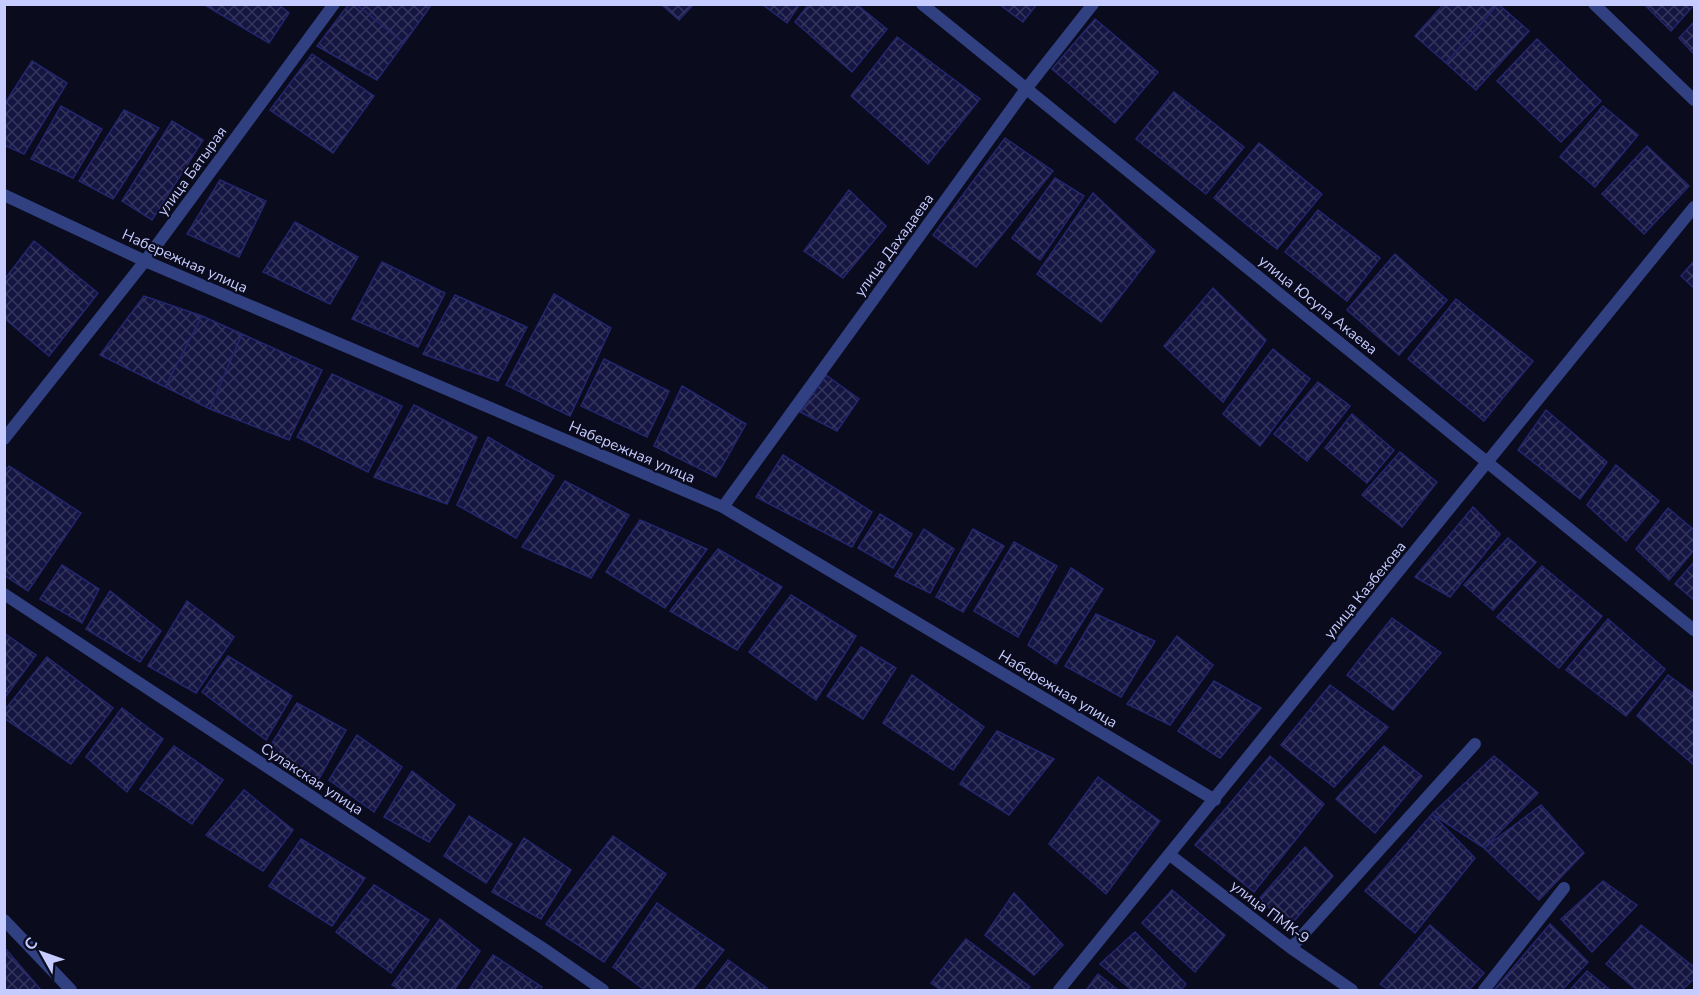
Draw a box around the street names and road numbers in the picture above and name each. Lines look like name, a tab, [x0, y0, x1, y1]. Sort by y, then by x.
street label: улица Батырая	[153, 122, 231, 220]
street label: улица Дахадаева	[850, 189, 938, 301]
street label: Набережная улица	[119, 224, 251, 298]
street label: улица Юсупа Акаева	[1254, 251, 1382, 359]
street label: Набережная улица	[566, 416, 698, 488]
street label: улица Казбекова	[1319, 537, 1411, 643]
street label: Набережная улица	[995, 646, 1121, 732]
street label: Сулакская улица	[257, 738, 367, 820]
street label: улица ПМК-9	[1226, 876, 1314, 948]

